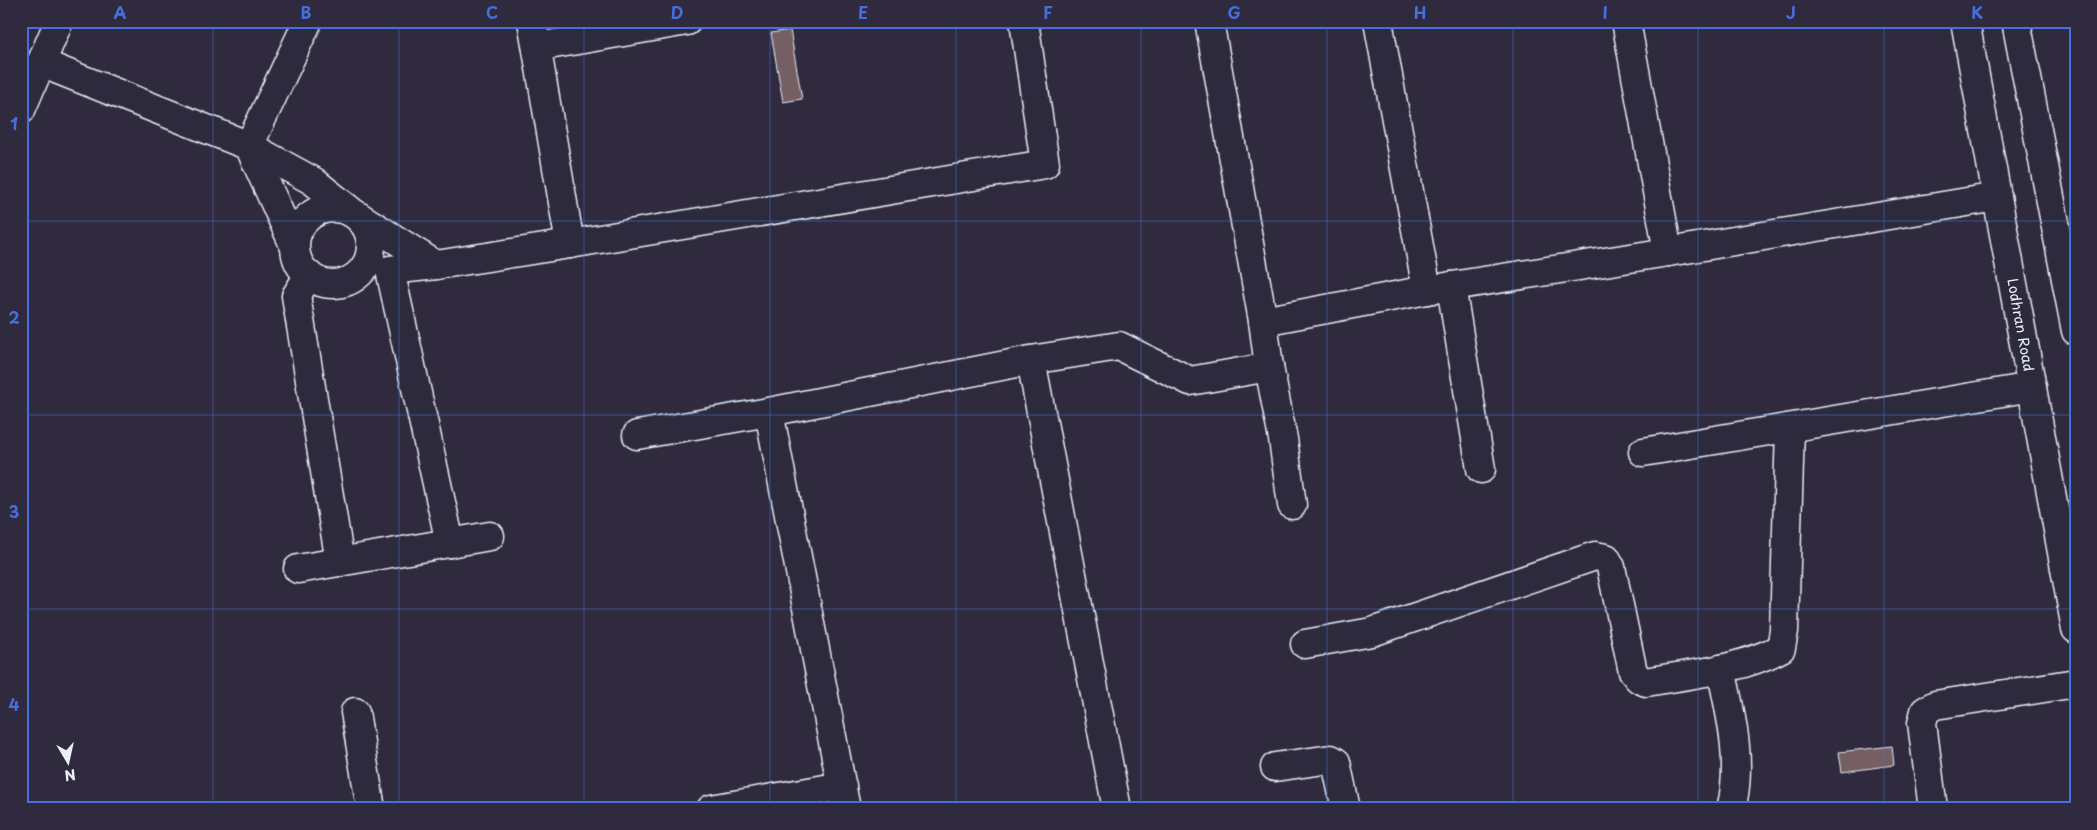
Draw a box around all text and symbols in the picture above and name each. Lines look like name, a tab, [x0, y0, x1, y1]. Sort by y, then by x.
text: A	[114, 0, 127, 24]
text: B	[301, 0, 312, 24]
text: C	[486, 0, 498, 24]
text: D	[671, 0, 683, 24]
text: E	[858, 0, 868, 24]
text: F	[1043, 0, 1053, 24]
text: G	[1227, 0, 1241, 24]
text: H	[1414, 0, 1426, 24]
text: I	[1602, 0, 1608, 24]
text: J	[1786, 0, 1796, 24]
text: K	[1971, 0, 1983, 24]
text: 1	[10, 111, 18, 135]
street label: Lodhran Road	[2002, 277, 2040, 373]
text: 2	[8, 305, 20, 329]
text: 3	[9, 499, 19, 523]
text: 4	[9, 692, 20, 716]
north arrow	[42, 738, 92, 788]
text: N	[63, 764, 77, 787]

